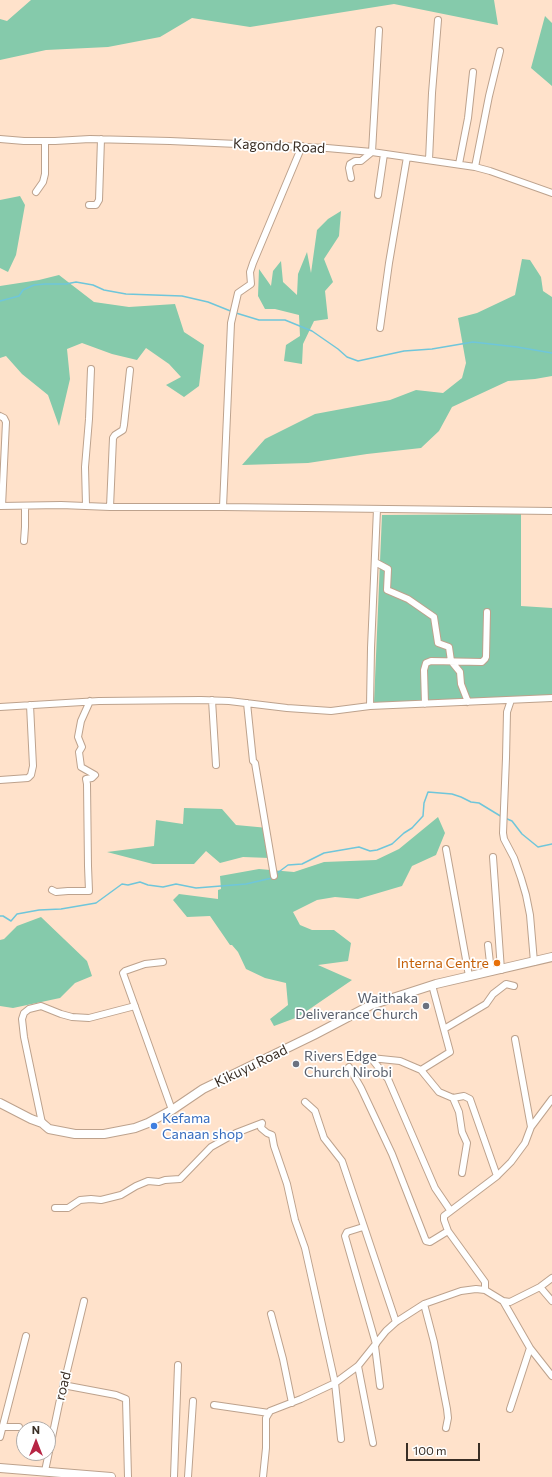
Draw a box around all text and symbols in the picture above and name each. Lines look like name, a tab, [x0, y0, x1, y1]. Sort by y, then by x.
street label: Kagondo Road	[232, 135, 326, 157]
place label: Interna Centre	[397, 955, 489, 971]
marker: Interna Centre	[492, 958, 502, 968]
place label: Waithaka Deliverance Church	[295, 990, 418, 1022]
marker: Waithaka Deliverance Church	[421, 1001, 431, 1011]
street label: Kikuyu Road	[212, 1041, 290, 1091]
place label: Rivers Edge Church Nirobi	[304, 1048, 392, 1080]
marker: Rivers Edge Church Nirobi	[291, 1059, 301, 1069]
place label: Kefama Canaan shop	[162, 1110, 243, 1142]
marker: Kefama Canaan shop	[149, 1121, 159, 1131]
street label: road	[51, 1370, 75, 1402]
north arrow	[16, 1421, 56, 1461]
text: N	[32, 1423, 40, 1436]
scale bar	[408, 1435, 482, 1461]
text: 100 m	[413, 1443, 447, 1457]

